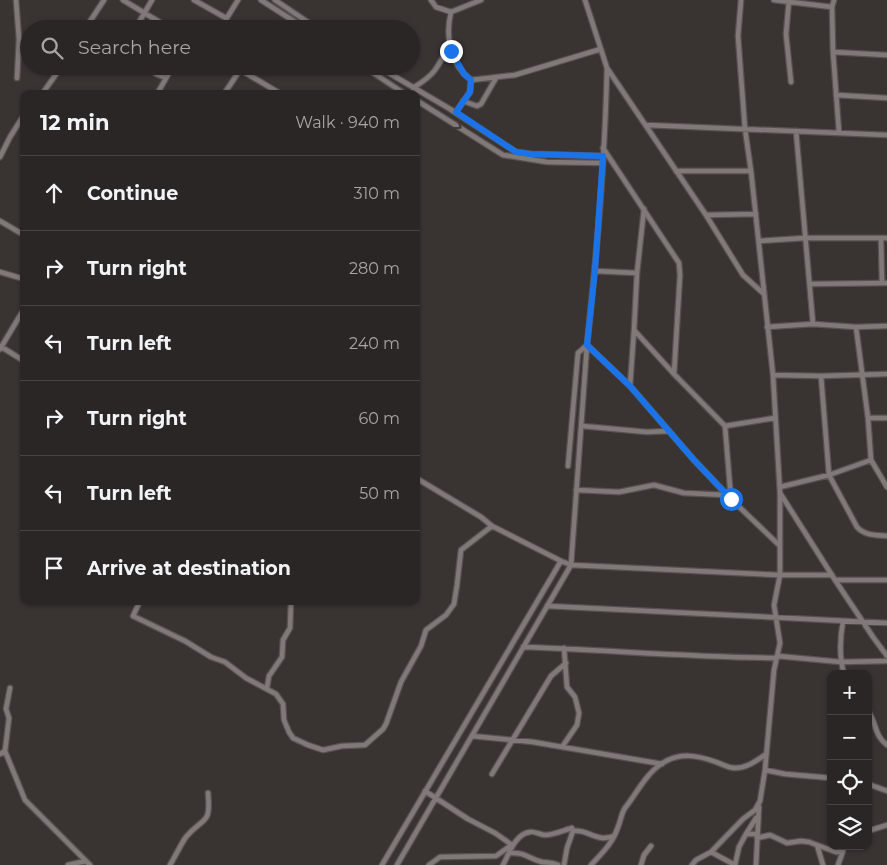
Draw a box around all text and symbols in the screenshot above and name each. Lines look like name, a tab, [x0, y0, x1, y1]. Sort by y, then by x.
search box	[20, 20, 420, 75]
icon: search	[38, 34, 66, 62]
text: Search here	[78, 36, 191, 59]
route end	[440, 40, 463, 63]
text: 12 min	[40, 110, 109, 135]
text: Walk · 940 m	[295, 113, 400, 132]
one-way arrow	[452, 120, 461, 129]
icon: ahead	[40, 179, 68, 207]
text: Continue	[87, 182, 178, 205]
text: 310 m	[353, 184, 400, 203]
icon: right	[40, 254, 68, 282]
text: Turn right	[87, 257, 187, 280]
text: 280 m	[349, 259, 400, 278]
icon: left	[40, 329, 68, 357]
text: Turn left	[87, 332, 172, 355]
text: 240 m	[349, 334, 400, 353]
icon: right	[40, 404, 68, 432]
text: Turn right	[87, 407, 187, 430]
text: 60 m	[358, 409, 400, 428]
icon: left	[40, 479, 68, 507]
text: Turn left	[87, 482, 172, 505]
text: 50 m	[359, 484, 400, 503]
route start	[720, 488, 743, 511]
icon: arrive	[40, 554, 68, 582]
text: Arrive at destination	[87, 557, 291, 580]
map controls	[827, 670, 872, 850]
button: +	[827, 670, 872, 715]
button: −	[827, 715, 872, 760]
button: locate	[827, 760, 872, 805]
button: layers	[827, 805, 872, 850]

